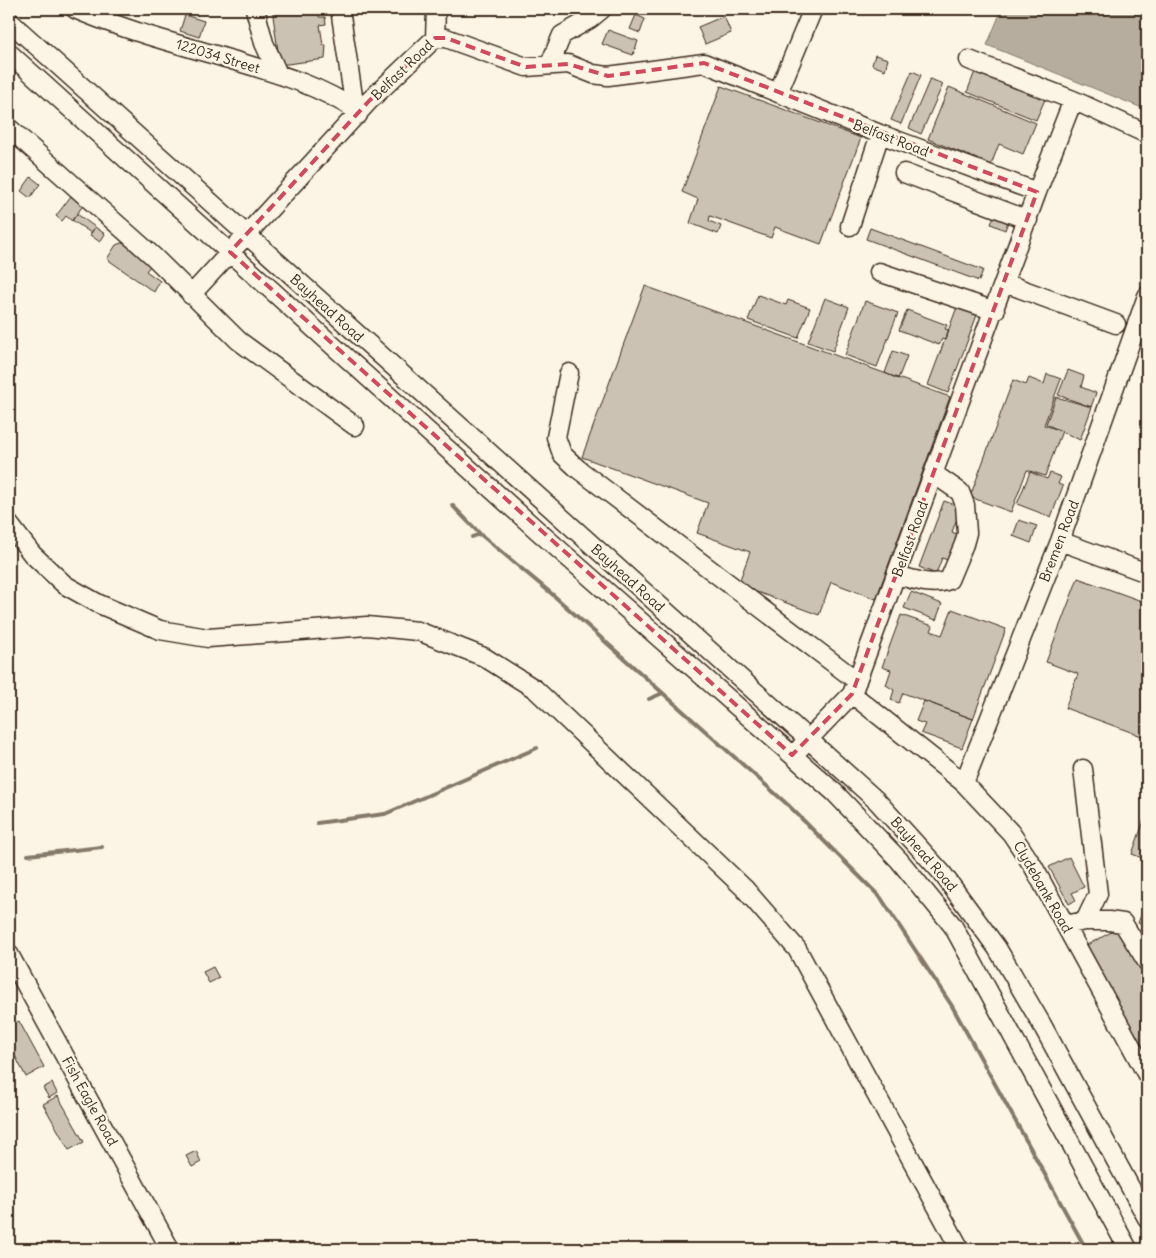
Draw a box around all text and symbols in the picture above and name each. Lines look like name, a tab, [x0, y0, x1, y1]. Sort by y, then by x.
street label: 122034 Street	[174, 35, 262, 77]
street label: Belfast Road	[367, 36, 437, 104]
street label: Belfast Road	[851, 115, 931, 161]
street label: Bayhead Road	[286, 270, 368, 346]
street label: Bremen Road	[1035, 498, 1083, 584]
street label: Belfast Road	[888, 499, 932, 579]
street label: Bayhead Road	[587, 540, 669, 616]
street label: Bayhead Road	[887, 813, 961, 895]
street label: Clydebank Road	[1009, 838, 1077, 936]
street label: Fish Eagle Road	[58, 1053, 122, 1149]

